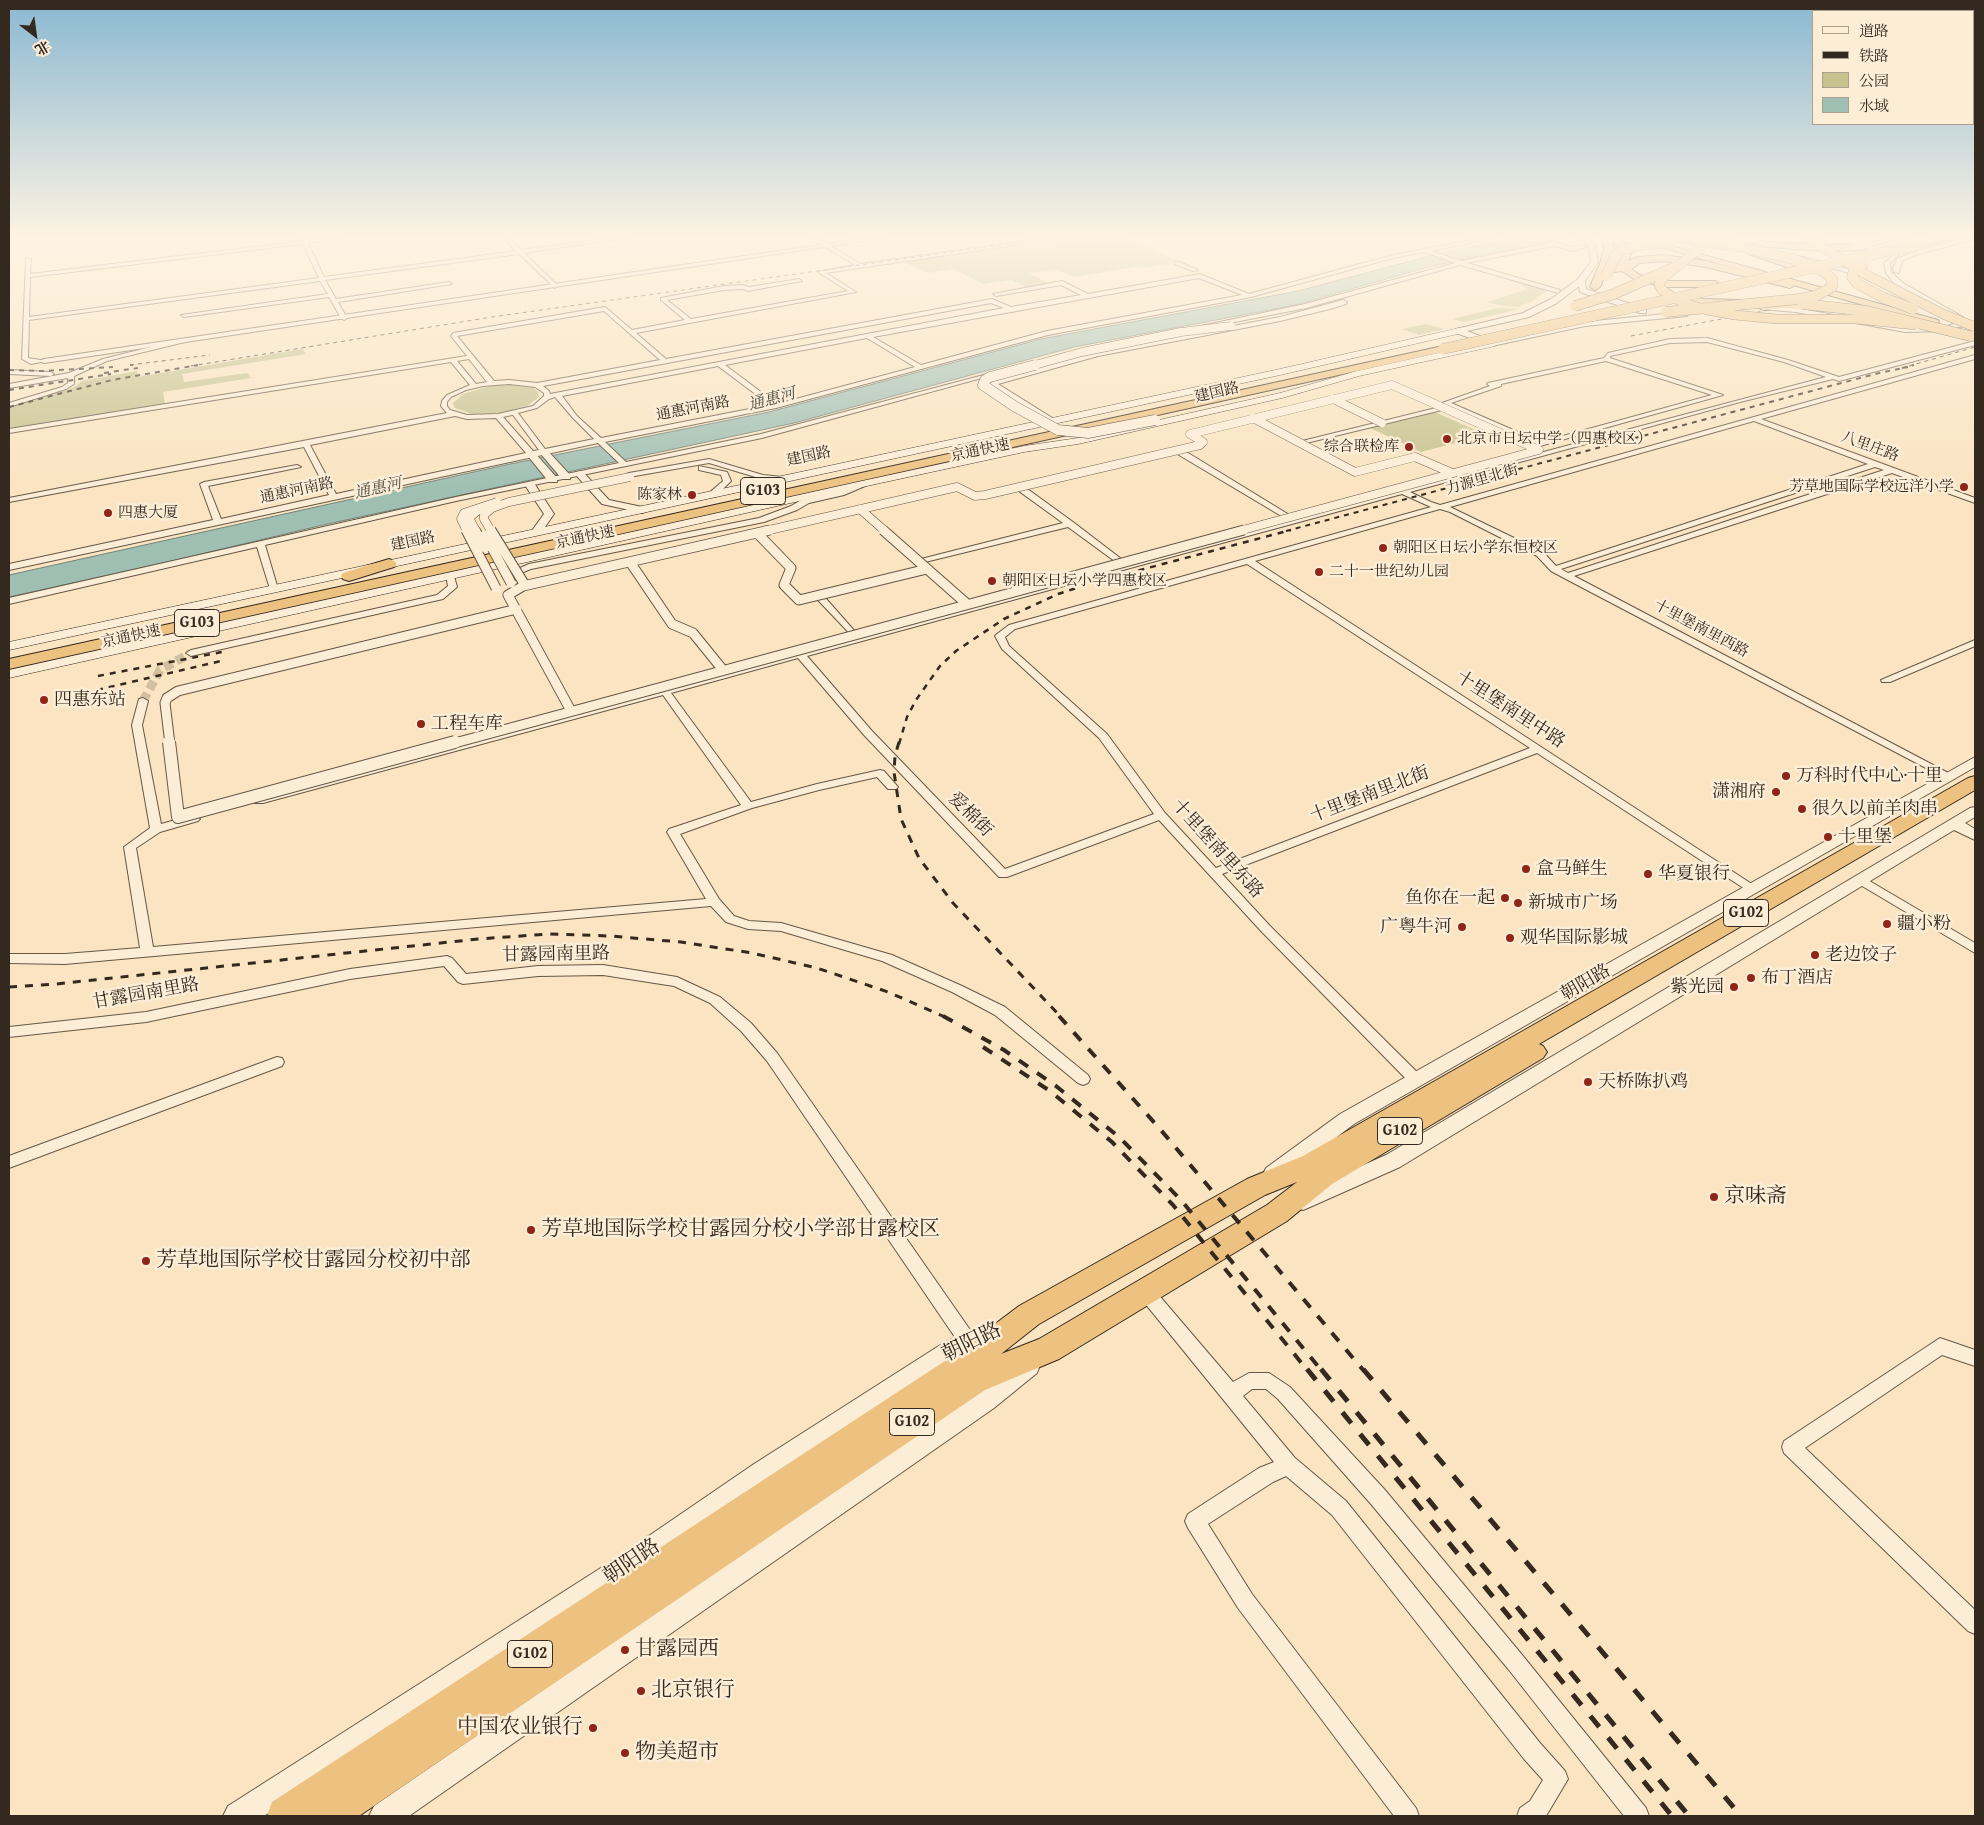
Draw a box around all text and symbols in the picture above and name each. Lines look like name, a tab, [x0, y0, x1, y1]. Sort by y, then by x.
north arrow	[10, 10, 60, 60]
legend	[1812, 10, 1974, 125]
text: 道路	[1859, 20, 1889, 41]
text: 北	[31, 36, 54, 60]
text: 铁路	[1859, 45, 1889, 66]
text: 公园	[1859, 70, 1889, 91]
text: 水域	[1859, 95, 1889, 116]
street label: 建国路	[1193, 379, 1241, 407]
water label: 通惠河	[746, 385, 798, 415]
street label: 通惠河南路	[654, 393, 732, 425]
street label: 八里庄路	[1839, 428, 1901, 466]
place label: 北京市日坛中学（四惠校区）	[1457, 430, 1652, 448]
marker: 北京市日坛中学（四惠校区）	[1441, 433, 1453, 445]
street label: 京通快速	[949, 436, 1011, 466]
place label: 综合联检库	[1324, 438, 1399, 456]
marker: 综合联检库	[1403, 441, 1415, 453]
street label: 建国路	[785, 444, 833, 470]
street label: 力源里北街	[1443, 461, 1521, 499]
street label: 通惠河南路	[258, 474, 336, 508]
water label: 通惠河	[352, 474, 404, 504]
road number: G103	[740, 478, 786, 504]
place label: 芳草地国际学校远洋小学	[1789, 478, 1954, 496]
marker: 芳草地国际学校远洋小学	[1958, 481, 1970, 493]
place label: 陈家林	[637, 486, 682, 504]
marker: 陈家林	[686, 489, 698, 501]
place label: 四惠大厦	[118, 504, 178, 522]
marker: 四惠大厦	[102, 507, 114, 519]
street label: 京通快速	[554, 523, 616, 553]
street label: 建国路	[389, 529, 437, 555]
place label: 朝阳区日坛小学东恒校区	[1393, 539, 1558, 557]
marker: 朝阳区日坛小学东恒校区	[1377, 542, 1389, 554]
place label: 二十一世纪幼儿园	[1329, 563, 1449, 581]
marker: 二十一世纪幼儿园	[1313, 566, 1325, 578]
place label: 朝阳区日坛小学四惠校区	[1002, 572, 1167, 590]
marker: 朝阳区日坛小学四惠校区	[986, 575, 998, 587]
street label: 十里堡南里西路	[1650, 596, 1752, 662]
road number: G103	[174, 610, 220, 636]
street label: 京通快速	[100, 622, 162, 652]
street label: 十里堡南里中路	[1451, 667, 1569, 753]
place label: 四惠东站	[54, 689, 126, 711]
marker: 四惠东站	[38, 694, 50, 706]
place label: 工程车库	[431, 713, 503, 735]
marker: 工程车库	[415, 718, 427, 730]
street label: 十里堡南里北街	[1307, 762, 1433, 828]
place label: 万科时代中心·十里	[1796, 765, 1943, 787]
marker: 万科时代中心·十里	[1780, 770, 1792, 782]
place label: 潇湘府	[1712, 781, 1766, 803]
marker: 潇湘府	[1770, 786, 1782, 798]
street label: 爱棉街	[943, 788, 997, 842]
street label: 十里堡南里东路	[1167, 795, 1267, 903]
place label: 很久以前羊肉串	[1812, 798, 1938, 820]
marker: 很久以前羊肉串	[1796, 803, 1808, 815]
place label: 十里堡	[1838, 826, 1892, 848]
marker: 十里堡	[1822, 831, 1834, 843]
place label: 盒马鲜生	[1536, 858, 1608, 880]
marker: 盒马鲜生	[1520, 863, 1532, 875]
place label: 华夏银行	[1658, 863, 1730, 885]
marker: 华夏银行	[1642, 868, 1654, 880]
place label: 鱼你在一起	[1405, 887, 1495, 909]
marker: 鱼你在一起	[1499, 892, 1511, 904]
place label: 新城市广场	[1528, 892, 1618, 914]
marker: 新城市广场	[1512, 897, 1524, 909]
road number: G102	[1724, 900, 1768, 926]
place label: 疆小粉	[1897, 913, 1951, 935]
place label: 广粤牛河	[1380, 916, 1452, 938]
marker: 疆小粉	[1881, 918, 1893, 930]
marker: 广粤牛河	[1456, 921, 1468, 933]
place label: 观华国际影城	[1520, 927, 1628, 949]
marker: 观华国际影城	[1504, 932, 1516, 944]
street label: 甘露园南里路	[502, 943, 610, 967]
place label: 老边饺子	[1825, 944, 1897, 966]
marker: 老边饺子	[1809, 949, 1821, 961]
street label: 朝阳路	[1557, 960, 1615, 1006]
place label: 布丁酒店	[1761, 967, 1833, 989]
marker: 布丁酒店	[1745, 972, 1757, 984]
street label: 甘露园南里路	[91, 974, 201, 1014]
place label: 紫光园	[1670, 976, 1724, 998]
marker: 紫光园	[1728, 981, 1740, 993]
place label: 天桥陈扒鸡	[1598, 1071, 1688, 1093]
marker: 天桥陈扒鸡	[1582, 1076, 1594, 1088]
road number: G102	[1378, 1118, 1422, 1144]
place label: 京味斋	[1724, 1184, 1787, 1210]
marker: 京味斋	[1708, 1191, 1720, 1203]
place label: 芳草地国际学校甘露园分校小学部甘露校区	[541, 1217, 940, 1243]
marker: 芳草地国际学校甘露园分校小学部甘露校区	[525, 1224, 537, 1236]
place label: 芳草地国际学校甘露园分校初中部	[156, 1248, 471, 1274]
marker: 芳草地国际学校甘露园分校初中部	[140, 1255, 152, 1267]
street label: 朝阳路	[938, 1318, 1006, 1368]
road number: G102	[890, 1408, 934, 1435]
street label: 朝阳路	[599, 1534, 665, 1590]
place label: 甘露园西	[635, 1637, 719, 1663]
road number: G102	[508, 1640, 552, 1668]
marker: 甘露园西	[619, 1644, 631, 1656]
place label: 北京银行	[651, 1678, 735, 1704]
marker: 北京银行	[635, 1685, 647, 1697]
place label: 中国农业银行	[457, 1715, 583, 1741]
marker: 中国农业银行	[587, 1722, 599, 1734]
place label: 物美超市	[635, 1740, 719, 1766]
marker: 物美超市	[619, 1747, 631, 1759]

